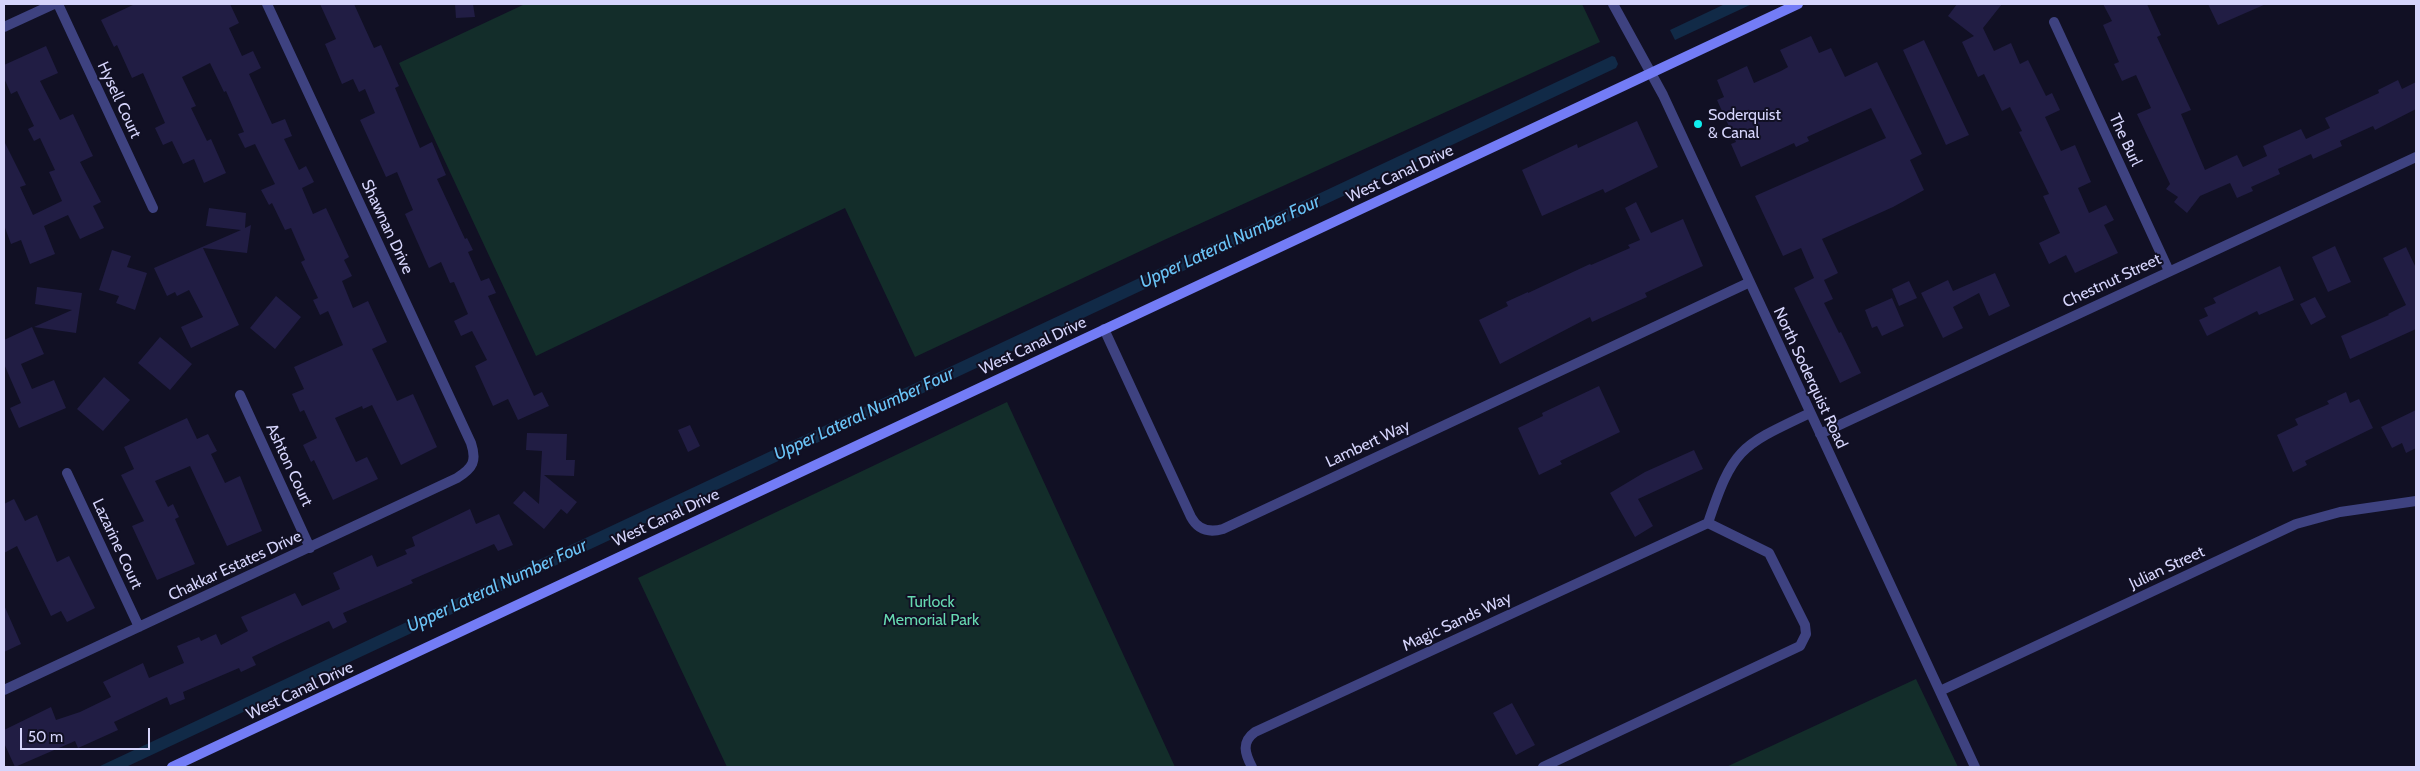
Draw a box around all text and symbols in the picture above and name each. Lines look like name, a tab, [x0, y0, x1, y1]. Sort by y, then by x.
street label: Hysell Court	[93, 59, 145, 141]
place label: Soderquist & Canal	[1708, 105, 1781, 143]
street label: The Burl	[2105, 111, 2145, 169]
marker: Soderquist & Canal	[1692, 118, 1704, 130]
street label: West Canal Drive	[1343, 141, 1457, 207]
street label: Shawnan Drive	[357, 177, 417, 277]
water label: Upper Lateral Number Four	[1136, 191, 1324, 293]
street label: Chestnut Street	[2060, 250, 2164, 312]
street label: North Soderquist Road	[1769, 304, 1851, 452]
street label: West Canal Drive	[976, 313, 1090, 379]
water label: Upper Lateral Number Four	[770, 363, 958, 465]
street label: Lambert Way	[1323, 416, 1413, 472]
street label: Ashton Court	[262, 421, 316, 509]
street label: West Canal Drive	[609, 485, 723, 551]
street label: Lazarine Court	[88, 496, 146, 592]
street label: Chakkar Estates Drive	[165, 527, 305, 605]
water label: Upper Lateral Number Four	[403, 535, 591, 637]
street label: Julian Street	[2126, 542, 2208, 594]
street label: Magic Sands Way	[1399, 588, 1515, 656]
park label: Turlock Memorial Park	[883, 592, 979, 630]
street label: West Canal Drive	[243, 658, 357, 724]
scale bar	[22, 718, 152, 750]
text: 50 m	[28, 728, 63, 746]

